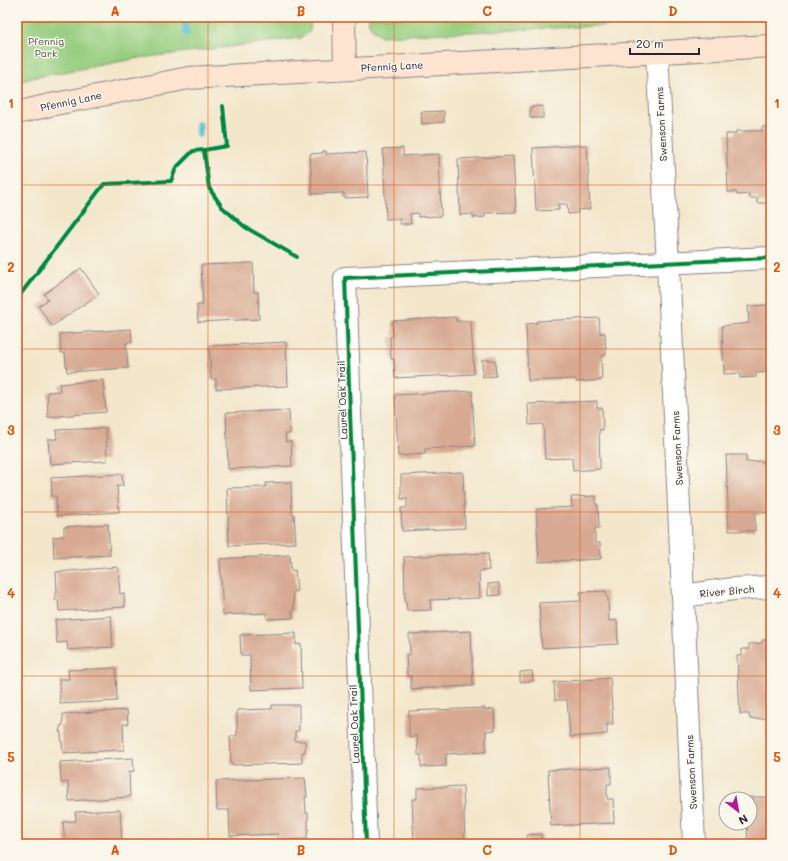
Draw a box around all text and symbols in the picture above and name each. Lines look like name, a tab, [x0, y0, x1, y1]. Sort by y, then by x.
text: A	[110, 2, 120, 19]
text: B	[297, 2, 306, 19]
text: C	[482, 2, 492, 19]
text: D	[668, 2, 678, 19]
scale bar	[630, 30, 699, 56]
park label: Pfennig Park	[28, 34, 64, 60]
text: 20 m	[636, 35, 664, 51]
street label: Pfennig Lane	[360, 57, 424, 75]
street label: Swenson Farms	[652, 86, 670, 161]
street label: Pfennig Lane	[39, 88, 103, 114]
text: 1	[8, 94, 14, 111]
text: 1	[774, 94, 780, 111]
text: 2	[7, 258, 15, 275]
text: 2	[773, 258, 781, 275]
street label: Laurel Oak Trail	[334, 360, 350, 440]
street label: Swenson Farms	[668, 410, 686, 485]
text: 3	[7, 421, 15, 438]
text: 3	[773, 421, 781, 438]
street label: River Birch	[699, 582, 755, 600]
text: 4	[7, 584, 15, 601]
text: 4	[773, 584, 781, 601]
street label: Laurel Oak Trail	[346, 684, 362, 764]
street label: Swenson Farms	[682, 734, 700, 809]
text: 5	[7, 748, 15, 765]
text: 5	[773, 748, 781, 765]
north arrow	[718, 791, 758, 831]
text: N	[736, 811, 751, 829]
text: A	[110, 841, 120, 858]
text: B	[297, 841, 306, 858]
text: C	[482, 841, 492, 858]
text: D	[668, 841, 678, 858]

